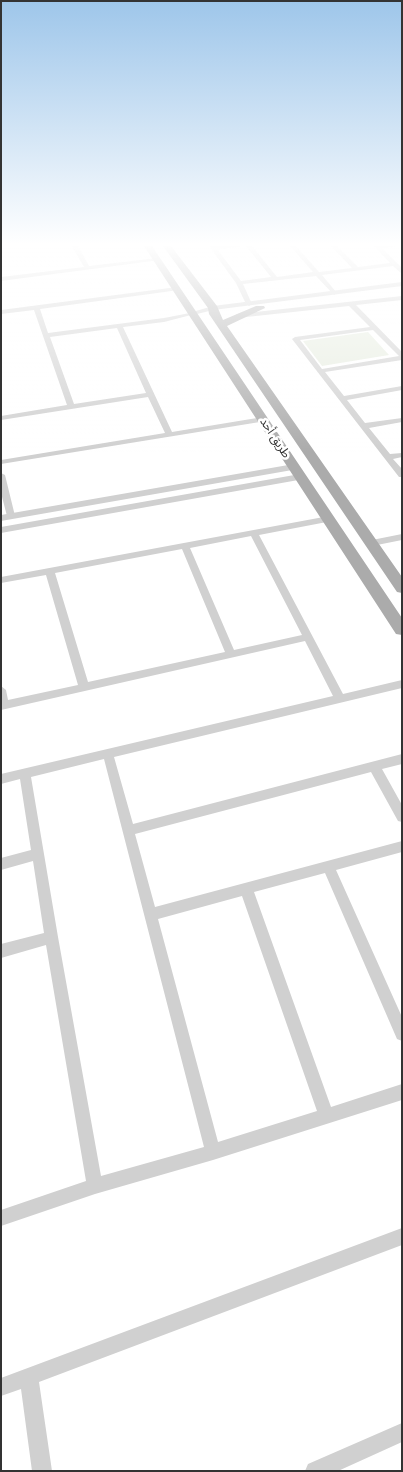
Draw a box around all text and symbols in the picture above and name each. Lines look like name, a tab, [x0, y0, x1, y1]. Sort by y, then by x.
street label: طريق أحد	[257, 415, 293, 461]

